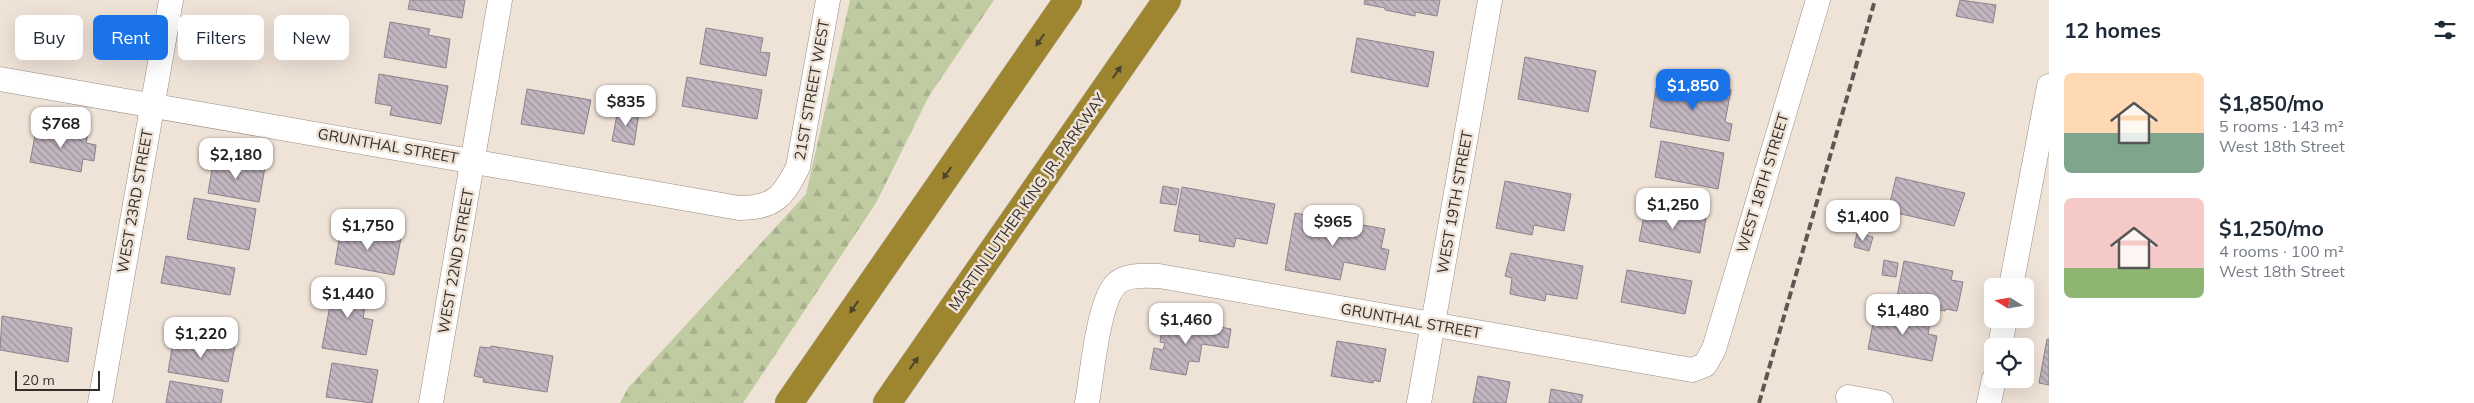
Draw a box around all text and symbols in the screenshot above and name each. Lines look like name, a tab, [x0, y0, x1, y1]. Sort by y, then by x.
chip: Buy	[15, 15, 83, 60]
chip: Rent	[93, 15, 168, 60]
chip: Filters	[178, 15, 264, 60]
chip: New	[274, 15, 349, 60]
icon: filters	[2431, 16, 2459, 44]
text: 12 homes	[2064, 17, 2161, 43]
street label: 21ST STREET WEST	[790, 18, 833, 162]
one-way arrow	[1035, 33, 1045, 47]
one-way arrow	[1112, 65, 1122, 79]
pin: $1,850	[1652, 68, 1734, 111]
text: $1,850	[1667, 75, 1719, 95]
pin: $835	[596, 84, 656, 127]
street label: MARTIN LUTHER KING JR. PARKWAY	[944, 89, 1110, 314]
text: $1,850/mo	[2219, 90, 2324, 116]
text: $835	[607, 91, 645, 111]
icon: home	[2104, 93, 2164, 153]
pin: $768	[31, 106, 91, 149]
street label: WEST 18TH STREET	[1732, 111, 1793, 255]
text: $768	[42, 113, 80, 133]
text: 5 rooms · 143 m²	[2219, 116, 2344, 136]
street label: GRUNTHAL STREET	[316, 124, 460, 167]
street label: WEST 23RD STREET	[112, 127, 157, 274]
street label: WEST 19TH STREET	[1433, 129, 1476, 275]
text: West 18th Street	[2219, 136, 2345, 156]
pin: $2,180	[195, 138, 277, 180]
text: $2,180	[210, 144, 262, 164]
one-way arrow	[942, 167, 952, 180]
street label: WEST 22ND STREET	[433, 187, 478, 335]
pin: $1,250	[1632, 188, 1714, 230]
text: $1,250	[1647, 194, 1699, 214]
pin: $1,400	[1822, 200, 1904, 242]
pin: $965	[1303, 204, 1363, 247]
text: $1,400	[1837, 206, 1889, 226]
pin: $1,750	[327, 208, 409, 251]
text: $965	[1314, 211, 1352, 231]
text: $1,750	[342, 215, 394, 235]
text: $1,250/mo	[2219, 215, 2324, 241]
icon: home	[2104, 218, 2164, 278]
text: 4 rooms · 100 m²	[2219, 241, 2344, 261]
text: West 18th Street	[2219, 261, 2345, 281]
pin: $1,440	[307, 276, 389, 319]
north arrow	[1984, 278, 2034, 328]
map controls	[1984, 278, 2034, 388]
text: $1,440	[322, 283, 374, 303]
pin: $1,480	[1862, 294, 1944, 336]
street label: GRUNTHAL STREET	[1339, 299, 1483, 342]
one-way arrow	[849, 300, 859, 314]
text: $1,480	[1877, 300, 1929, 320]
pin: $1,460	[1145, 302, 1227, 345]
text: $1,460	[1160, 309, 1212, 329]
pin: $1,220	[160, 316, 242, 359]
text: $1,220	[175, 323, 227, 343]
button: locate	[1984, 338, 2034, 388]
one-way arrow	[909, 356, 919, 370]
scale bar	[15, 368, 100, 391]
text: 20 m	[22, 371, 55, 389]

